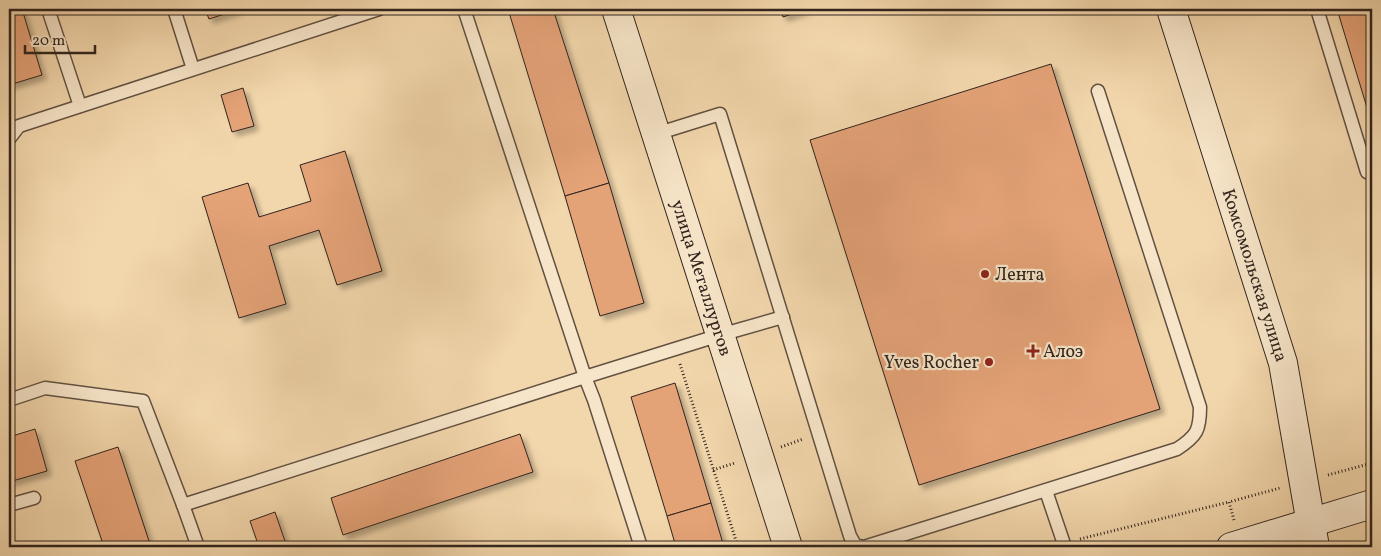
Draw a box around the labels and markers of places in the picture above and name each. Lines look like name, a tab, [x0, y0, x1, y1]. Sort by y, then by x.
place label: Лента	[995, 263, 1045, 288]
marker: Лента	[979, 268, 991, 280]
place label: Алоэ	[1043, 340, 1083, 365]
marker: Алоэ	[1027, 345, 1039, 357]
place label: Yves Rocher	[884, 351, 979, 376]
marker: Yves Rocher	[983, 356, 995, 368]

